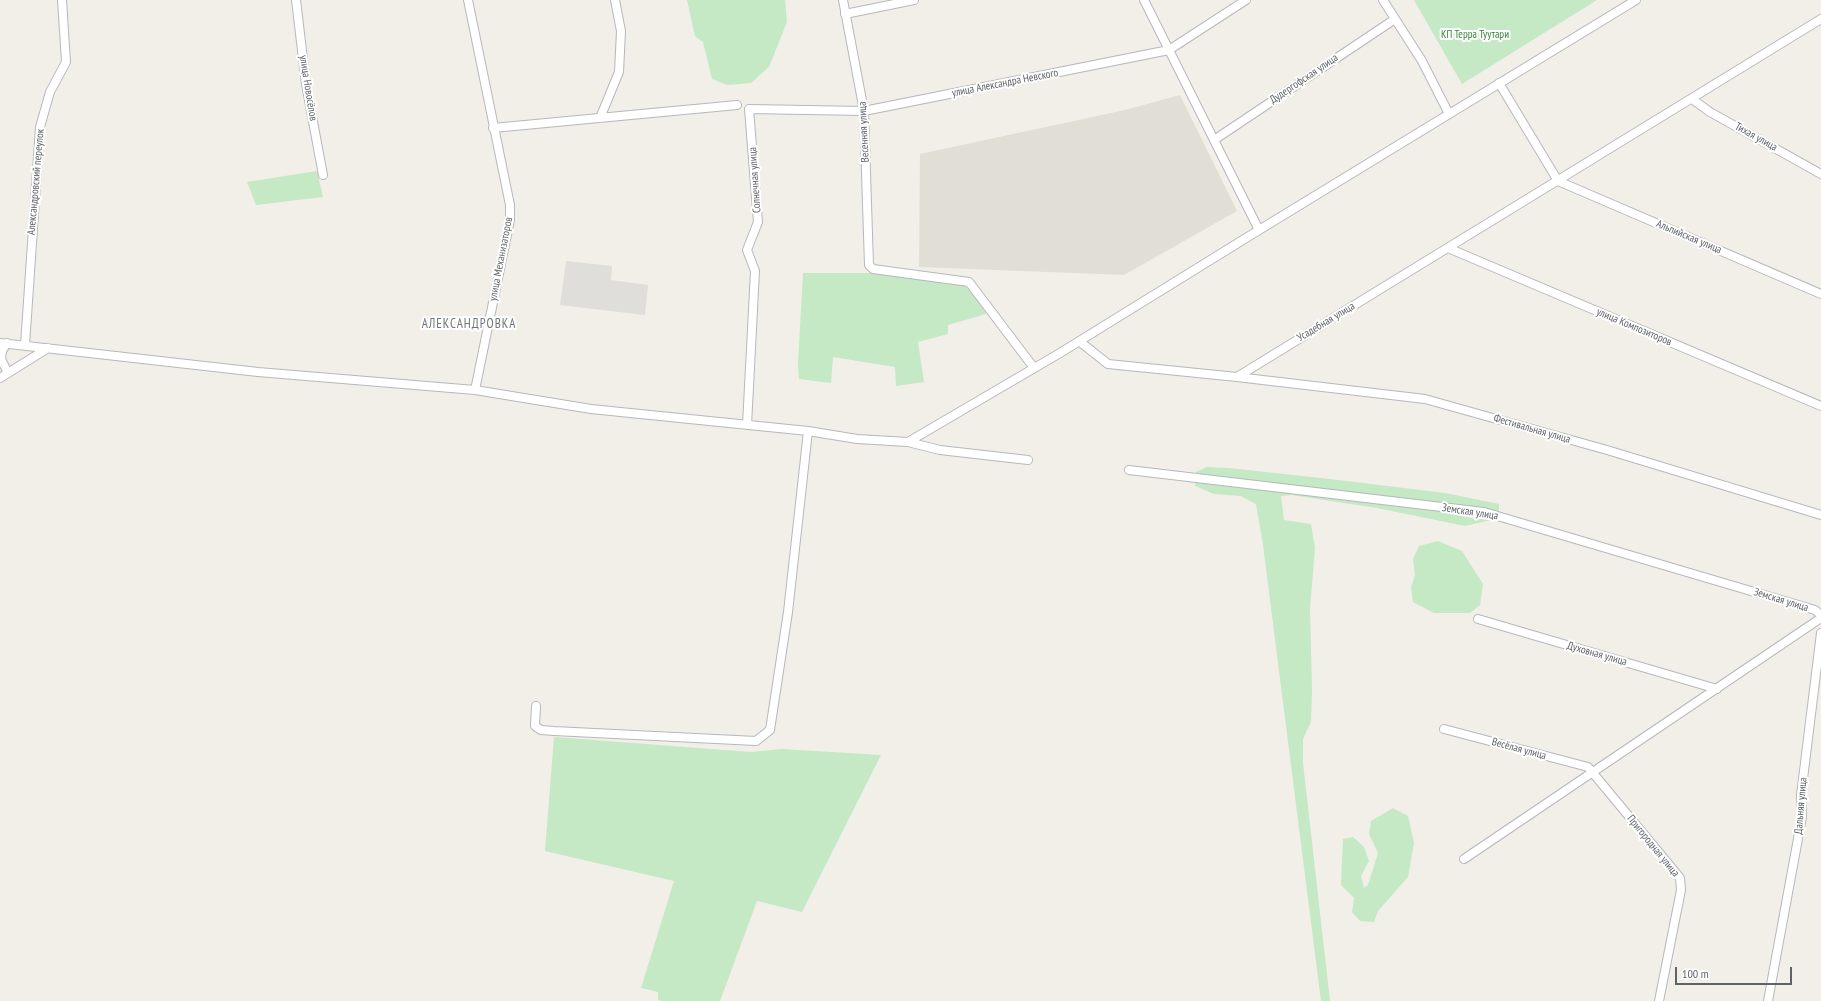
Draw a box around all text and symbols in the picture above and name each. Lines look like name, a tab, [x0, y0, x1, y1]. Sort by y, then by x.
park label: КП Терра Туутари	[1441, 28, 1509, 42]
street label: Дудергофская улица	[1267, 51, 1341, 107]
street label: улица Новосёлов	[296, 54, 320, 122]
street label: улица Александра Невского	[951, 66, 1059, 100]
street label: Весенняя улица	[856, 101, 872, 163]
street label: Тихая улица	[1732, 120, 1780, 154]
street label: Александровский переулок	[25, 128, 47, 236]
street label: Солнечная улица	[746, 147, 764, 213]
street label: улица Механизаторов	[486, 216, 516, 302]
street label: Альпийская улица	[1654, 217, 1724, 257]
street label: Усадебная улица	[1295, 300, 1357, 344]
street label: улица Композиторов	[1594, 305, 1674, 349]
district label: АЛЕКСАНДРОВКА	[422, 316, 516, 332]
street label: Фестивальная улица	[1492, 412, 1572, 446]
street label: Земская улица	[1441, 501, 1499, 523]
street label: Земская улица	[1752, 585, 1810, 615]
street label: Духовная улица	[1566, 639, 1628, 669]
street label: Весёлая улица	[1490, 735, 1548, 763]
street label: Дальняя улица	[1792, 777, 1810, 835]
street label: Пригородная улица	[1624, 812, 1682, 880]
scale bar	[1677, 959, 1794, 985]
text: 100 m	[1682, 966, 1709, 981]

